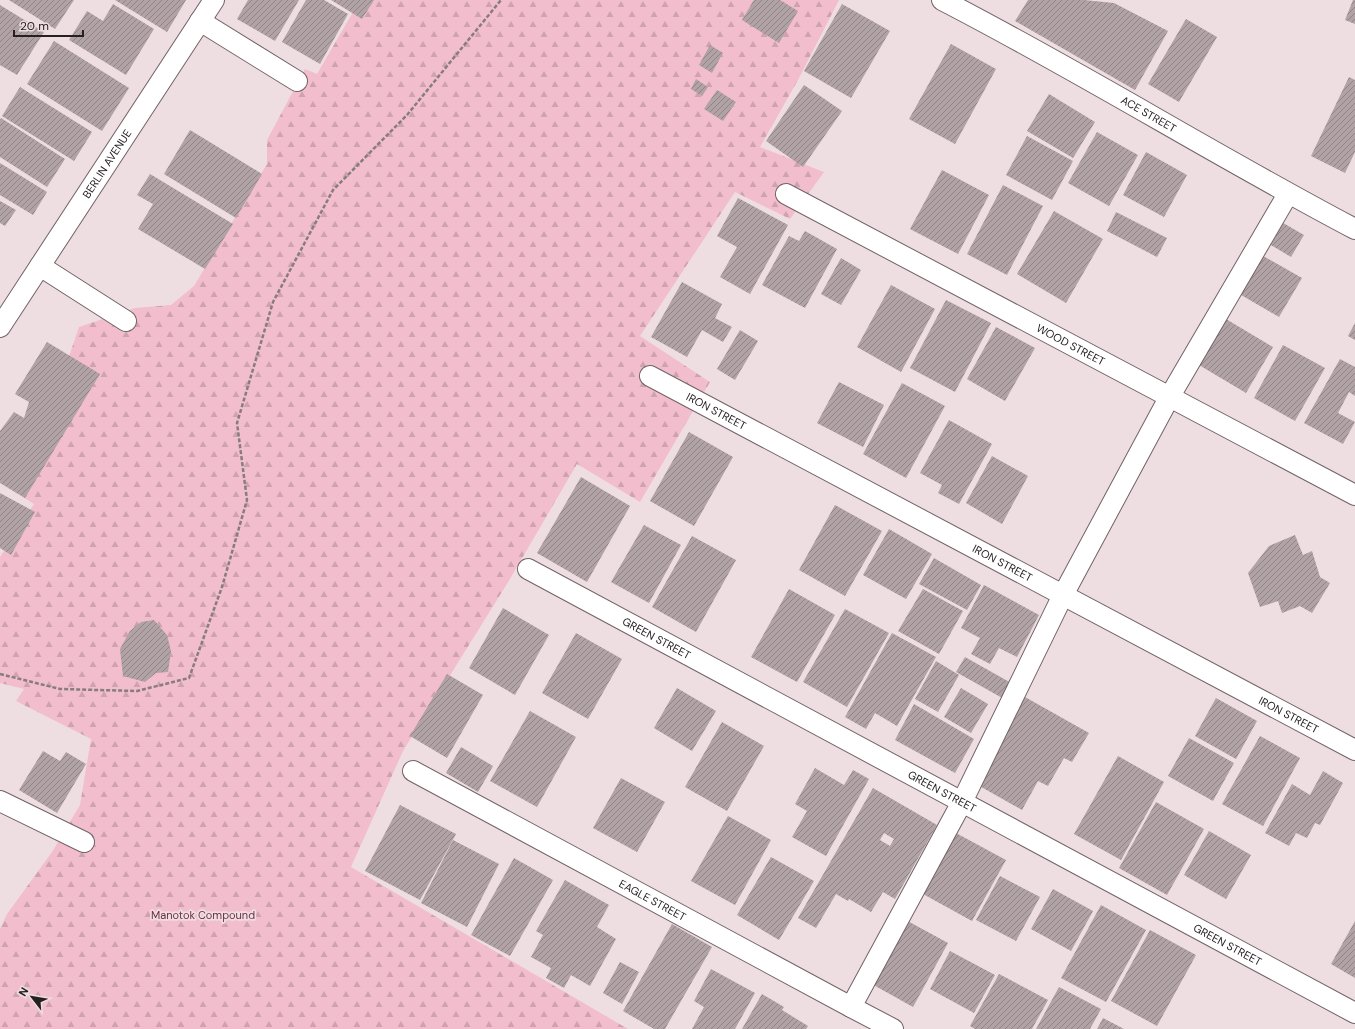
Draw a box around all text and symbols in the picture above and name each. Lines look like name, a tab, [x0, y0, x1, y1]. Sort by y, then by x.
scale bar	[14, 12, 83, 38]
text: 20 m	[20, 18, 49, 34]
street label: ACE STREET	[1118, 93, 1179, 135]
street label: BERLIN AVENUE	[79, 127, 134, 201]
street label: WOOD STREET	[1034, 321, 1107, 368]
street label: IRON STREET	[684, 390, 749, 433]
street label: IRON STREET	[970, 541, 1035, 585]
street label: GREEN STREET	[620, 614, 693, 662]
street label: IRON STREET	[1256, 693, 1321, 736]
street label: GREEN STREET	[906, 767, 979, 815]
street label: EAGLE STREET	[617, 876, 688, 924]
park label: Manotok Compound	[151, 908, 255, 922]
street label: GREEN STREET	[1191, 921, 1264, 969]
north arrow	[12, 977, 52, 1017]
text: N	[15, 985, 31, 999]

